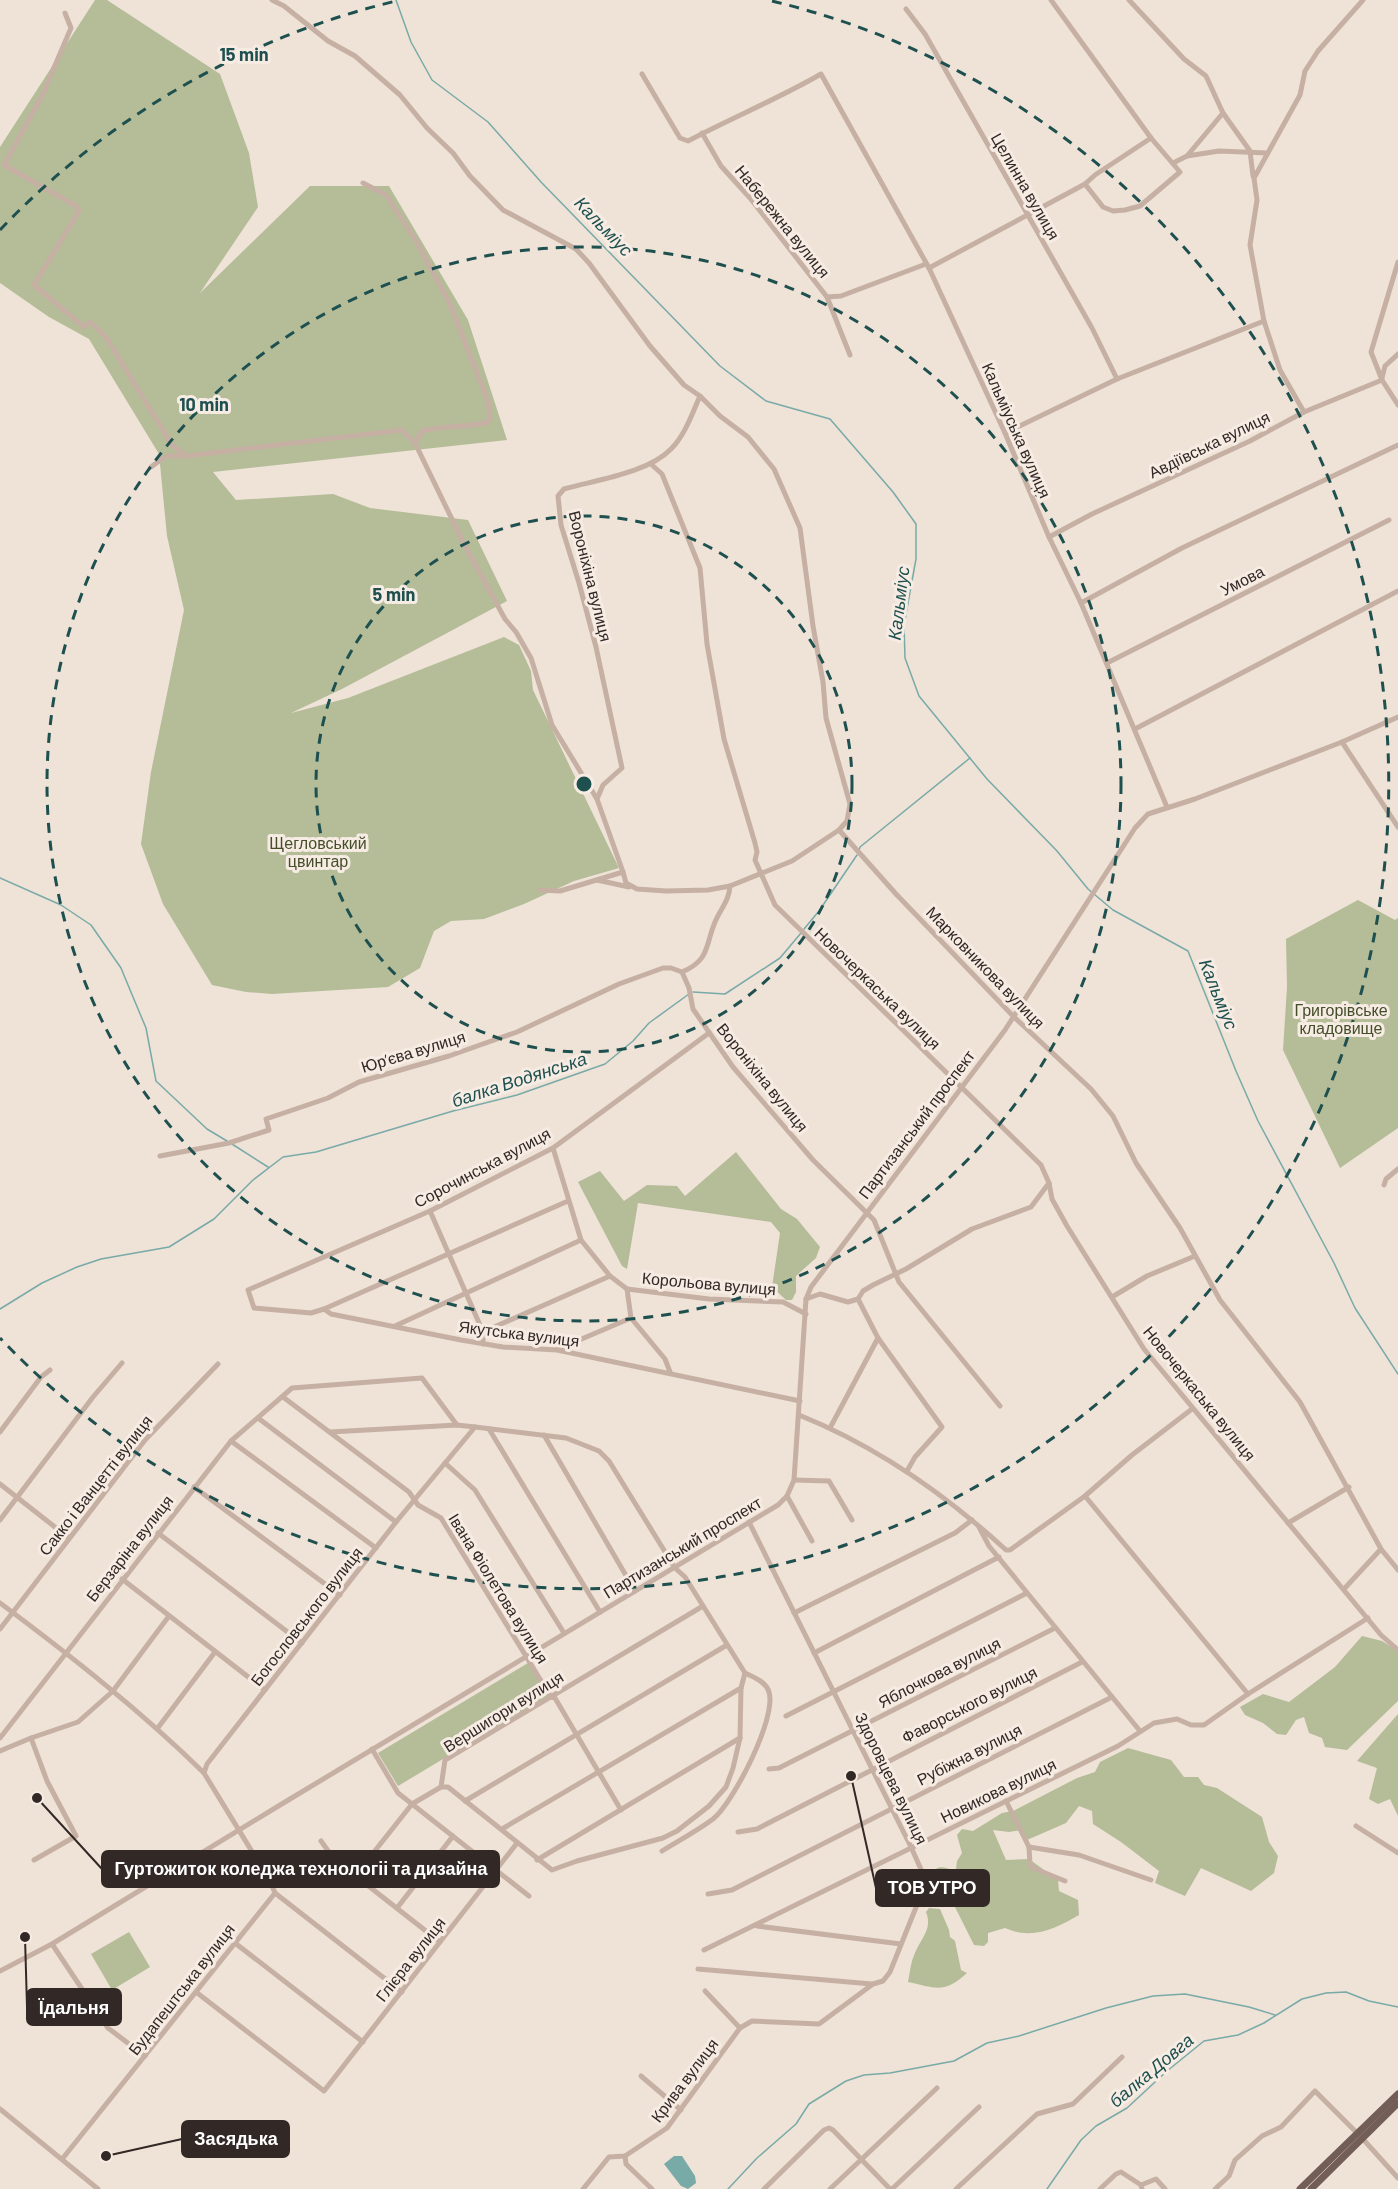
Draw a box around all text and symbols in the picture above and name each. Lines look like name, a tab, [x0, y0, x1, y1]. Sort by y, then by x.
text: 15 min	[219, 43, 269, 65]
street label: Целинна вулиця	[988, 129, 1064, 243]
street label: Набережна вулиця	[732, 161, 834, 281]
water label: Кальміус	[570, 192, 638, 260]
street label: Кальміуська вулиця	[979, 359, 1055, 501]
text: 10 min	[179, 393, 229, 415]
street label: Авдіївська вулиця	[1145, 406, 1273, 482]
street label: Вороніхіна вулиця	[566, 509, 616, 643]
street label: Умова	[1217, 561, 1267, 599]
water label: Кальміус	[883, 565, 913, 641]
text: 5 min	[373, 583, 415, 605]
centre of rings	[574, 774, 594, 794]
park label: Щегловський цвинтар	[269, 833, 367, 870]
street label: Марковникова вулиця	[923, 902, 1049, 1032]
street label: Новочеркаська вулиця	[811, 923, 945, 1053]
water label: Кальміус	[1195, 955, 1243, 1033]
park label: Григорівське кладовище	[1294, 1000, 1388, 1037]
street label: Вороніхіна вулиця	[713, 1019, 813, 1135]
street label: Юр’єва вулиця	[359, 1026, 467, 1076]
street label: Партизанський проспект	[854, 1045, 979, 1202]
water label: балка Водянська	[449, 1047, 589, 1111]
street label: Сорочинська вулиця	[411, 1123, 553, 1211]
street label: Корольова вулиця	[641, 1268, 777, 1298]
street label: Якутська вулиця	[458, 1316, 580, 1350]
street label: Новочеркаська вулиця	[1140, 1322, 1260, 1464]
street label: Сакко і Ванцетті вулиця	[34, 1411, 156, 1559]
street label: Берзаріна вулиця	[82, 1491, 176, 1605]
street label: Партизанський проспект	[599, 1492, 765, 1602]
street label: Івана Фіолетова вулиця	[445, 1510, 553, 1666]
street label: Богословського вулиця	[246, 1543, 366, 1689]
street label: Яблочкова вулиця	[875, 1633, 1003, 1711]
street label: Фаворського вулиця	[898, 1662, 1040, 1746]
street label: Вершигори вулиця	[440, 1666, 566, 1756]
street label: Здоровцева вулиця	[852, 1709, 932, 1847]
street label: Рубіжна вулиця	[913, 1719, 1025, 1789]
street label: Новикова вулиця	[937, 1754, 1059, 1826]
callout: Гуртожиток коледжа технологіі та дизайна	[102, 1851, 499, 1887]
text: Гуртожиток коледжа технологіі та дизайна	[115, 1857, 488, 1879]
callout: ТОВ УТРО	[876, 1870, 989, 1906]
text: ТОВ УТРО	[887, 1876, 977, 1898]
street label: Глієра вулиця	[371, 1913, 449, 2005]
street label: Будапештська вулиця	[124, 1920, 238, 2058]
callout: Їдальня	[27, 1989, 121, 2025]
text: Їдальня	[38, 1996, 109, 2018]
water label: балка Довга	[1105, 2029, 1197, 2111]
street label: Крива вулиця	[646, 2035, 722, 2125]
callout: Засядька	[182, 2121, 289, 2157]
text: Засядька	[194, 2127, 279, 2149]

